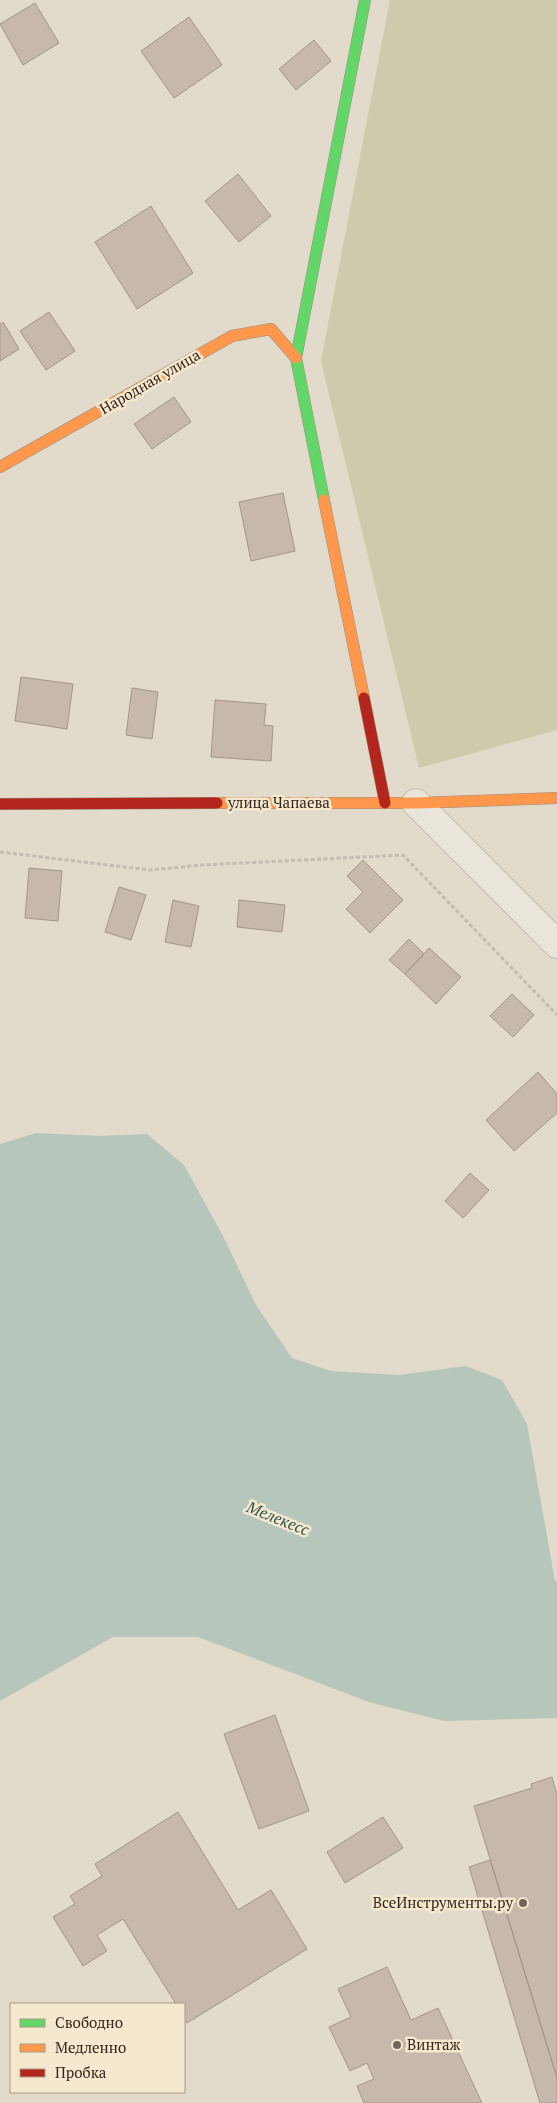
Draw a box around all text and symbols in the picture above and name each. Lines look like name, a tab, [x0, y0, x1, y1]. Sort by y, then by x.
street label: Народная улица	[95, 344, 204, 418]
street label: улица Чапаева	[227, 792, 330, 812]
water label: Мелекесс	[243, 1495, 313, 1540]
place label: ВсеИнструменты.ру	[373, 1892, 513, 1912]
marker: ВсеИнструменты.ру	[517, 1897, 529, 1909]
legend	[10, 2003, 185, 2093]
text: Свободно	[55, 2012, 123, 2032]
place label: Винтаж	[407, 2034, 461, 2054]
text: Медленно	[55, 2037, 126, 2057]
marker: Винтаж	[391, 2039, 403, 2051]
text: Пробка	[55, 2062, 107, 2082]

